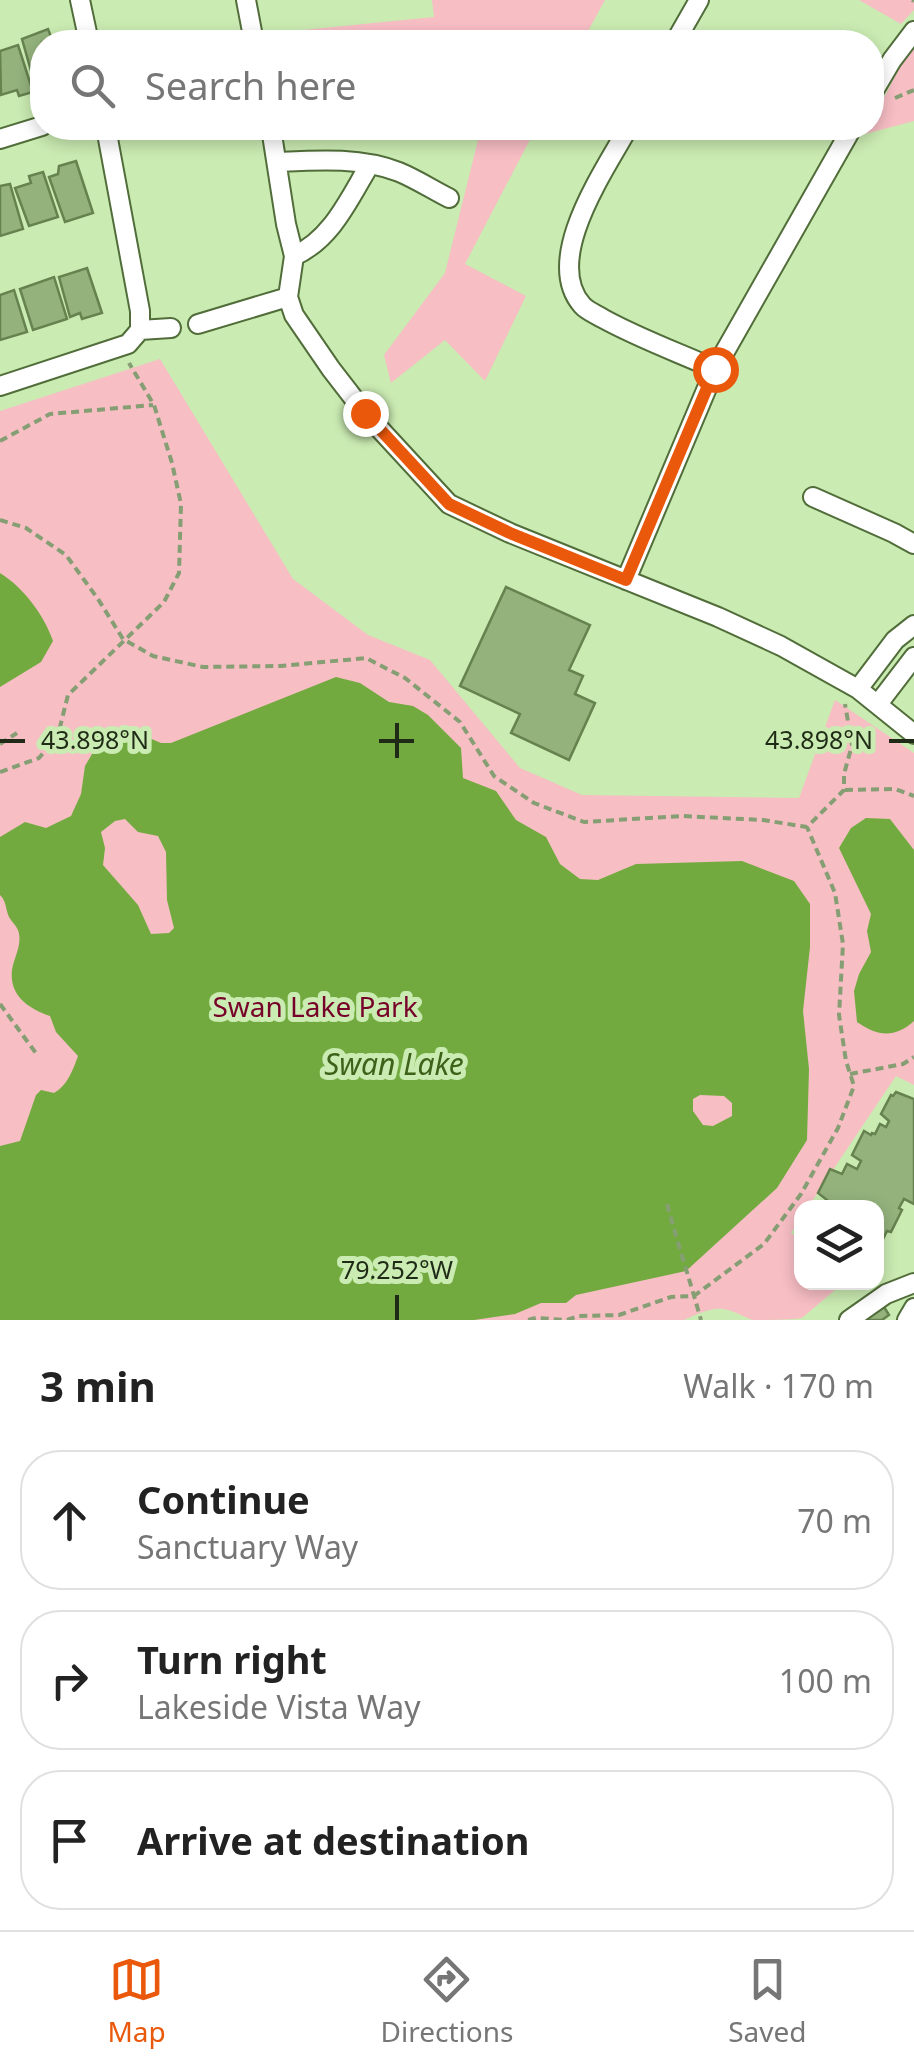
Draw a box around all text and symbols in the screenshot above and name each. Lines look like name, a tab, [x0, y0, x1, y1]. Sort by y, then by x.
search box	[30, 30, 884, 140]
icon: search	[65, 58, 120, 113]
text: Search here	[145, 59, 356, 111]
route start	[693, 347, 739, 393]
route end	[343, 391, 389, 437]
text: 43.898°N	[41, 722, 149, 756]
text: 43.898°N	[765, 722, 873, 756]
park label: Swan Lake Park	[212, 987, 418, 1025]
water label: Swan Lake	[324, 1043, 464, 1084]
map controls	[794, 1200, 884, 1290]
button: layers	[794, 1200, 884, 1290]
text: 79.252°W	[341, 1252, 453, 1286]
text: 3 min	[40, 1357, 156, 1414]
text: Walk · 170 m	[683, 1364, 874, 1407]
text: Continue	[137, 1473, 310, 1525]
icon: ahead	[42, 1493, 97, 1548]
text: 70 m	[797, 1499, 872, 1542]
text: Sanctuary Way	[137, 1525, 358, 1568]
text: Turn right	[137, 1633, 327, 1685]
icon: right	[42, 1653, 97, 1708]
text: 100 m	[779, 1659, 872, 1702]
text: Lakeside Vista Way	[137, 1685, 421, 1728]
icon: arrive	[42, 1813, 97, 1868]
text: Arrive at destination	[137, 1814, 529, 1866]
tab: Map	[107, 1952, 166, 2050]
tab: Directions	[381, 1952, 513, 2050]
tab: Saved	[728, 1952, 807, 2050]

